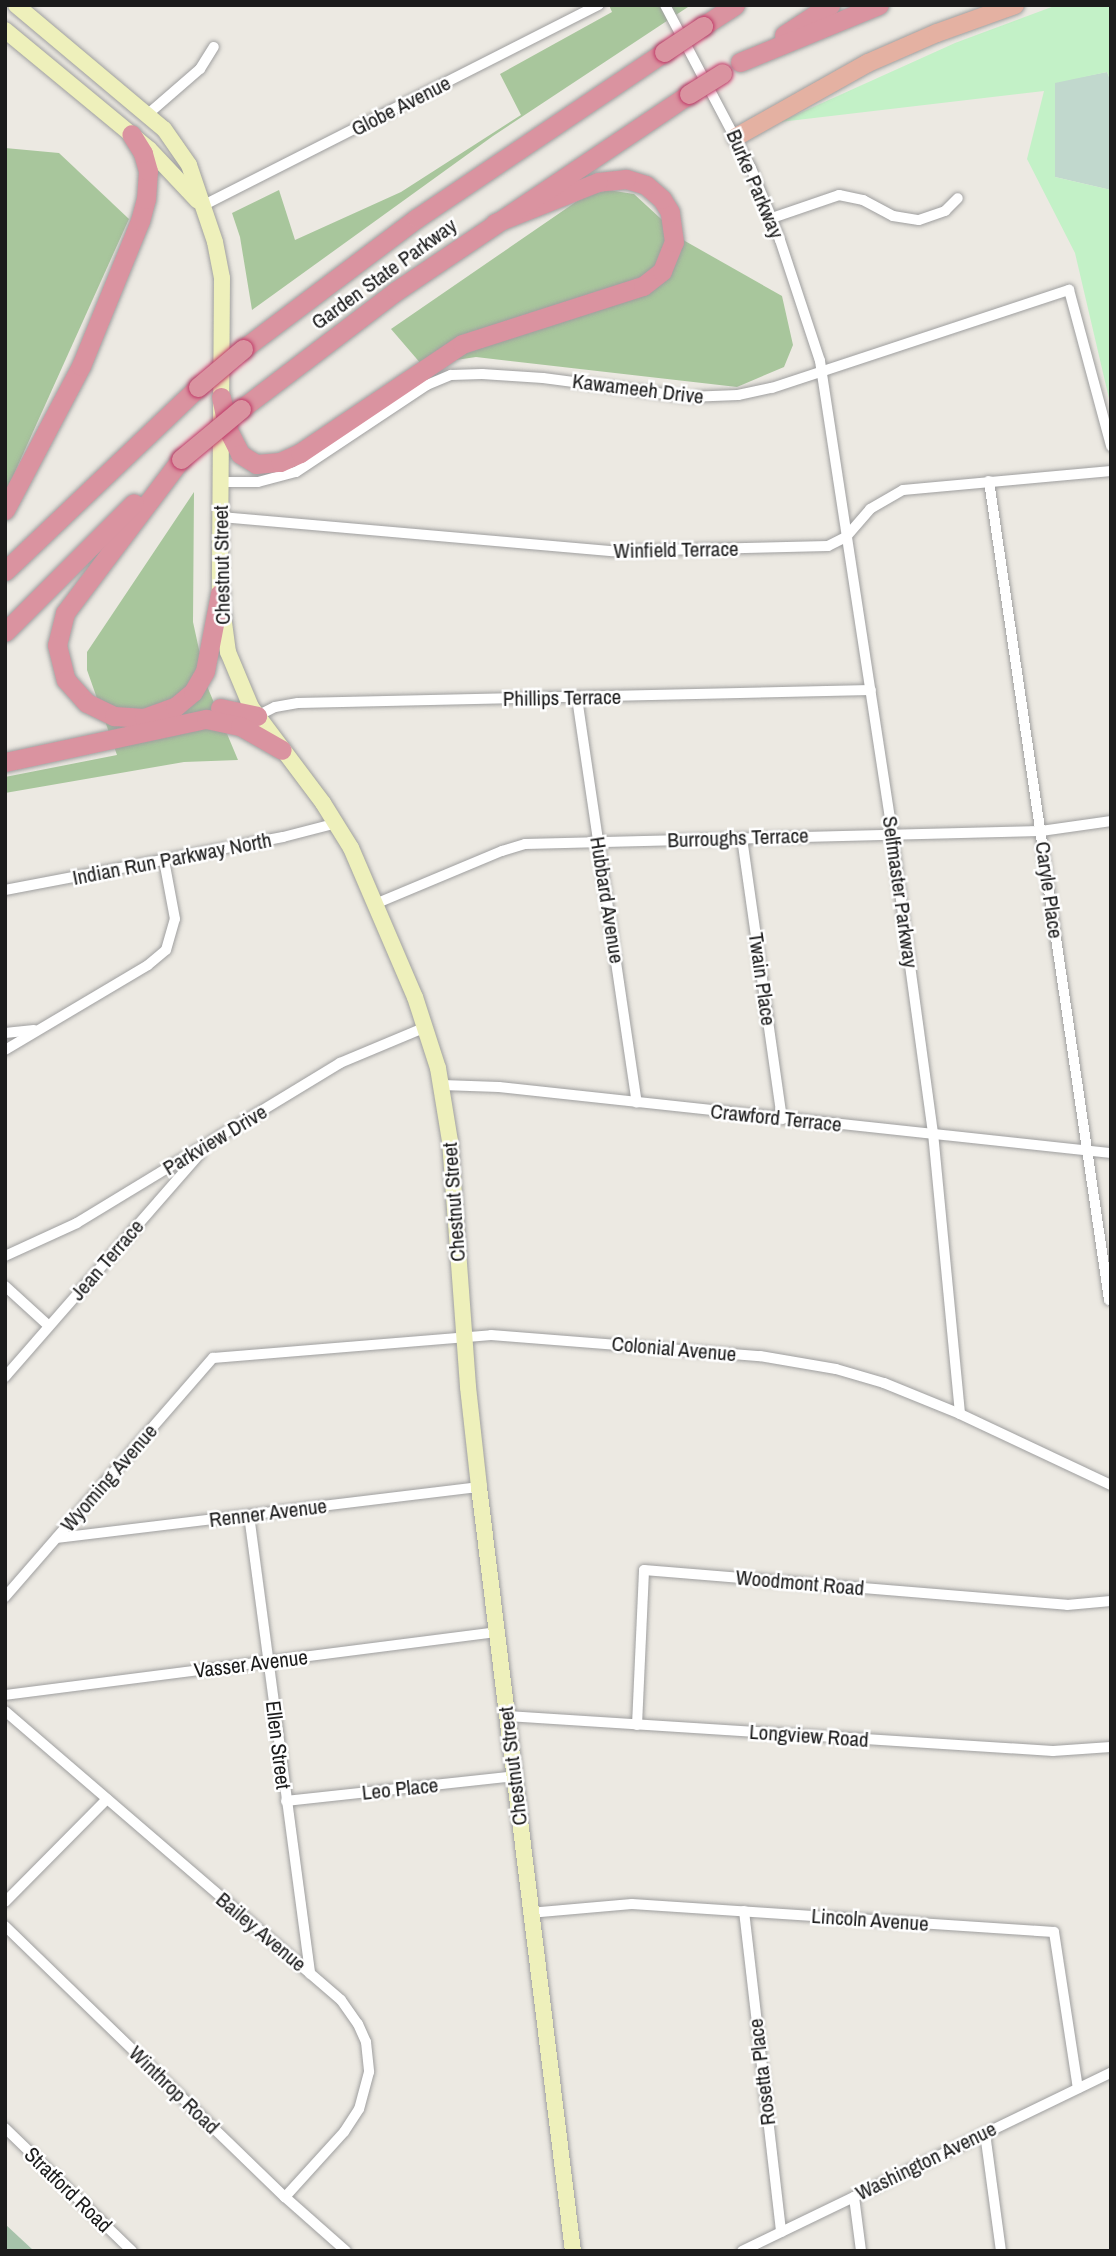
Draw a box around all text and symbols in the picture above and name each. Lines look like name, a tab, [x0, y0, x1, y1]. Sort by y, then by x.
street label: Globe Avenue	[347, 70, 455, 142]
street label: Burke Parkway	[721, 126, 789, 242]
street label: Garden State Parkway	[307, 213, 461, 335]
street label: Kawameeh Drive	[571, 368, 705, 410]
street label: Chestnut Street	[208, 505, 236, 625]
street label: Winfield Terrace	[613, 536, 739, 564]
street label: Phillips Terrace	[502, 684, 622, 712]
street label: Selfmaster Parkway	[877, 814, 923, 970]
street label: Burroughs Terrace	[667, 823, 809, 853]
street label: Indian Run Parkway North	[70, 827, 274, 891]
street label: Hubbard Avenue	[584, 834, 630, 966]
street label: Caryle Place	[1030, 840, 1068, 940]
street label: Twain Place	[743, 931, 781, 1027]
street label: Parkview Drive	[158, 1099, 272, 1181]
street label: Crawford Terrace	[709, 1099, 843, 1137]
street label: Chestnut Street	[437, 1141, 471, 1263]
street label: Jean Terrace	[65, 1214, 149, 1306]
street label: Colonial Avenue	[610, 1331, 738, 1367]
street label: Wyoming Avenue	[55, 1419, 163, 1537]
street label: Renner Avenue	[207, 1493, 329, 1533]
street label: Woodmont Road	[735, 1565, 865, 1601]
street label: Vasser Avenue	[192, 1644, 310, 1684]
street label: Ellen Street	[260, 1699, 296, 1791]
street label: Chestnut Street	[493, 1705, 533, 1827]
street label: Longview Road	[748, 1719, 870, 1753]
street label: Leo Place	[361, 1772, 439, 1806]
street label: Bailey Avenue	[210, 1887, 312, 1977]
street label: Lincoln Avenue	[810, 1903, 930, 1937]
street label: Rosetta Place	[743, 2017, 781, 2127]
street label: Winthrop Road	[124, 2041, 224, 2139]
street label: Washington Avenue	[851, 2116, 1001, 2206]
street label: Stratford Road	[19, 2142, 117, 2238]

